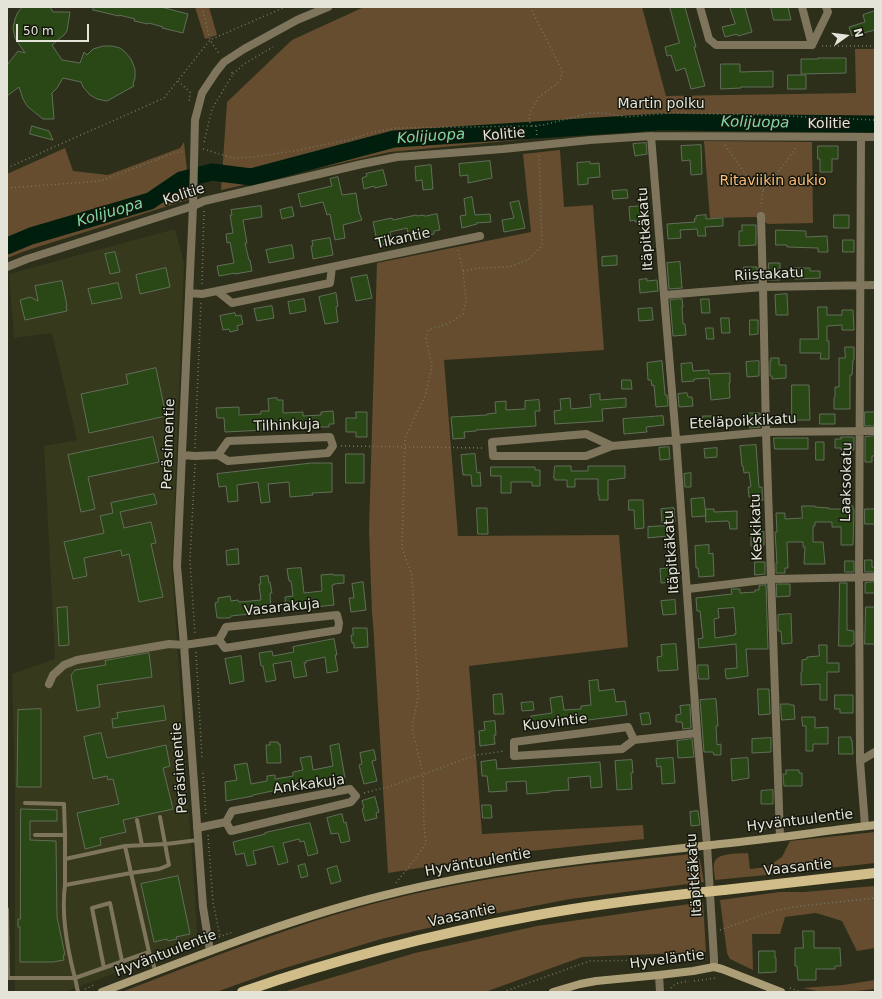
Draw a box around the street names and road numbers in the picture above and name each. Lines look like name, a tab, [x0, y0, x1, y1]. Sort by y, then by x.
street label: Martin polku	[617, 96, 705, 112]
street label: Kolitie	[808, 116, 850, 132]
street label: Kolitie	[482, 125, 526, 145]
street label: Kolitie	[161, 180, 207, 210]
street label: Itäpitkäkatu	[635, 187, 657, 271]
street label: Tikantie	[374, 225, 432, 253]
street label: Riistakatu	[734, 265, 804, 285]
street label: Peräsimentie	[159, 398, 179, 490]
street label: Eteläpoikkikatu	[689, 411, 797, 433]
street label: Tilhinkuja	[253, 416, 321, 436]
street label: Laaksokatu	[838, 442, 856, 522]
street label: Keskikatu	[747, 493, 767, 561]
street label: Itäpitkäkatu	[661, 510, 683, 594]
street label: Vasarakuja	[243, 596, 321, 620]
street label: Kuovintie	[522, 711, 588, 735]
street label: Peräsimentie	[168, 722, 192, 814]
street label: Ankkakuja	[272, 772, 346, 798]
street label: Hyväntuulentie	[746, 806, 854, 836]
street label: Itäpitkäkatu	[684, 833, 706, 917]
street label: Hyväntuulentie	[424, 845, 532, 881]
street label: Vaasantie	[763, 856, 833, 880]
street label: Vaasantie	[427, 901, 497, 931]
street label: Hyväntuulentie	[113, 927, 219, 981]
street label: Hyveläntie	[629, 947, 705, 973]

